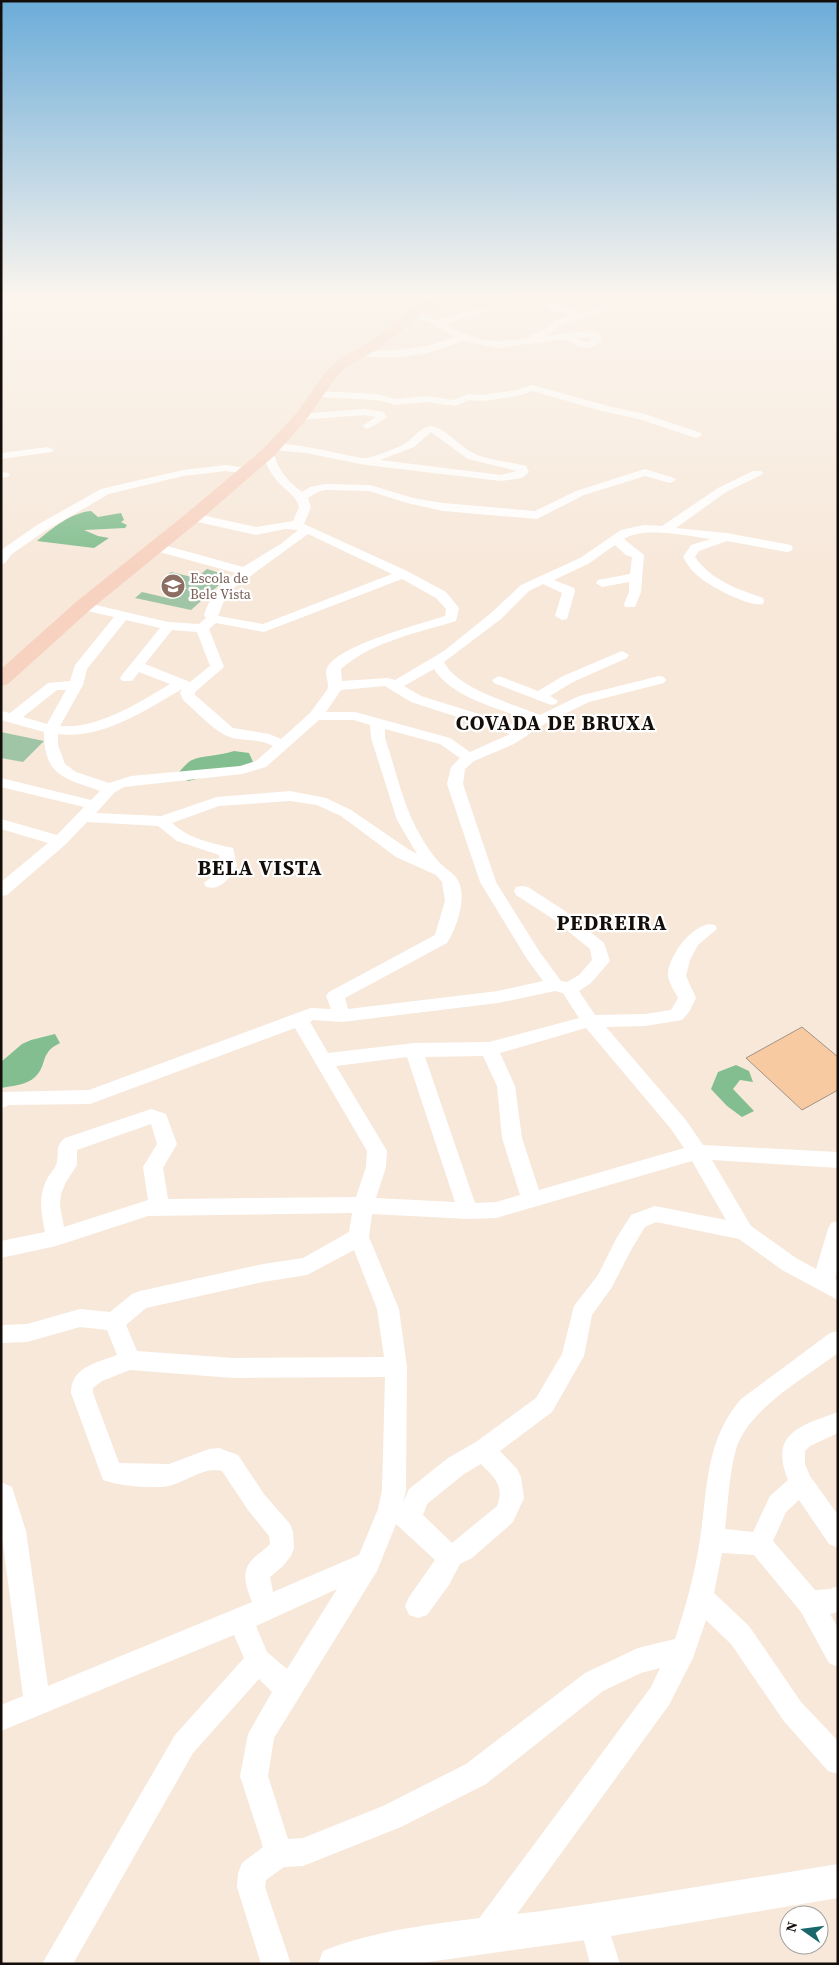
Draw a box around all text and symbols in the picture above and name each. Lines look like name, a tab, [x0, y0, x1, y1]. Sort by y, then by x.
place label: Escola de Bele Vista	[190, 568, 252, 604]
school or university icon: Escola de Bele Vista	[160, 573, 186, 599]
district label: COVADA DE BRUXA	[456, 708, 656, 737]
district label: BELA VISTA	[197, 853, 323, 882]
district label: PEDREIRA	[556, 908, 668, 937]
north arrow	[779, 1905, 829, 1955]
text: N	[780, 1919, 802, 1934]

